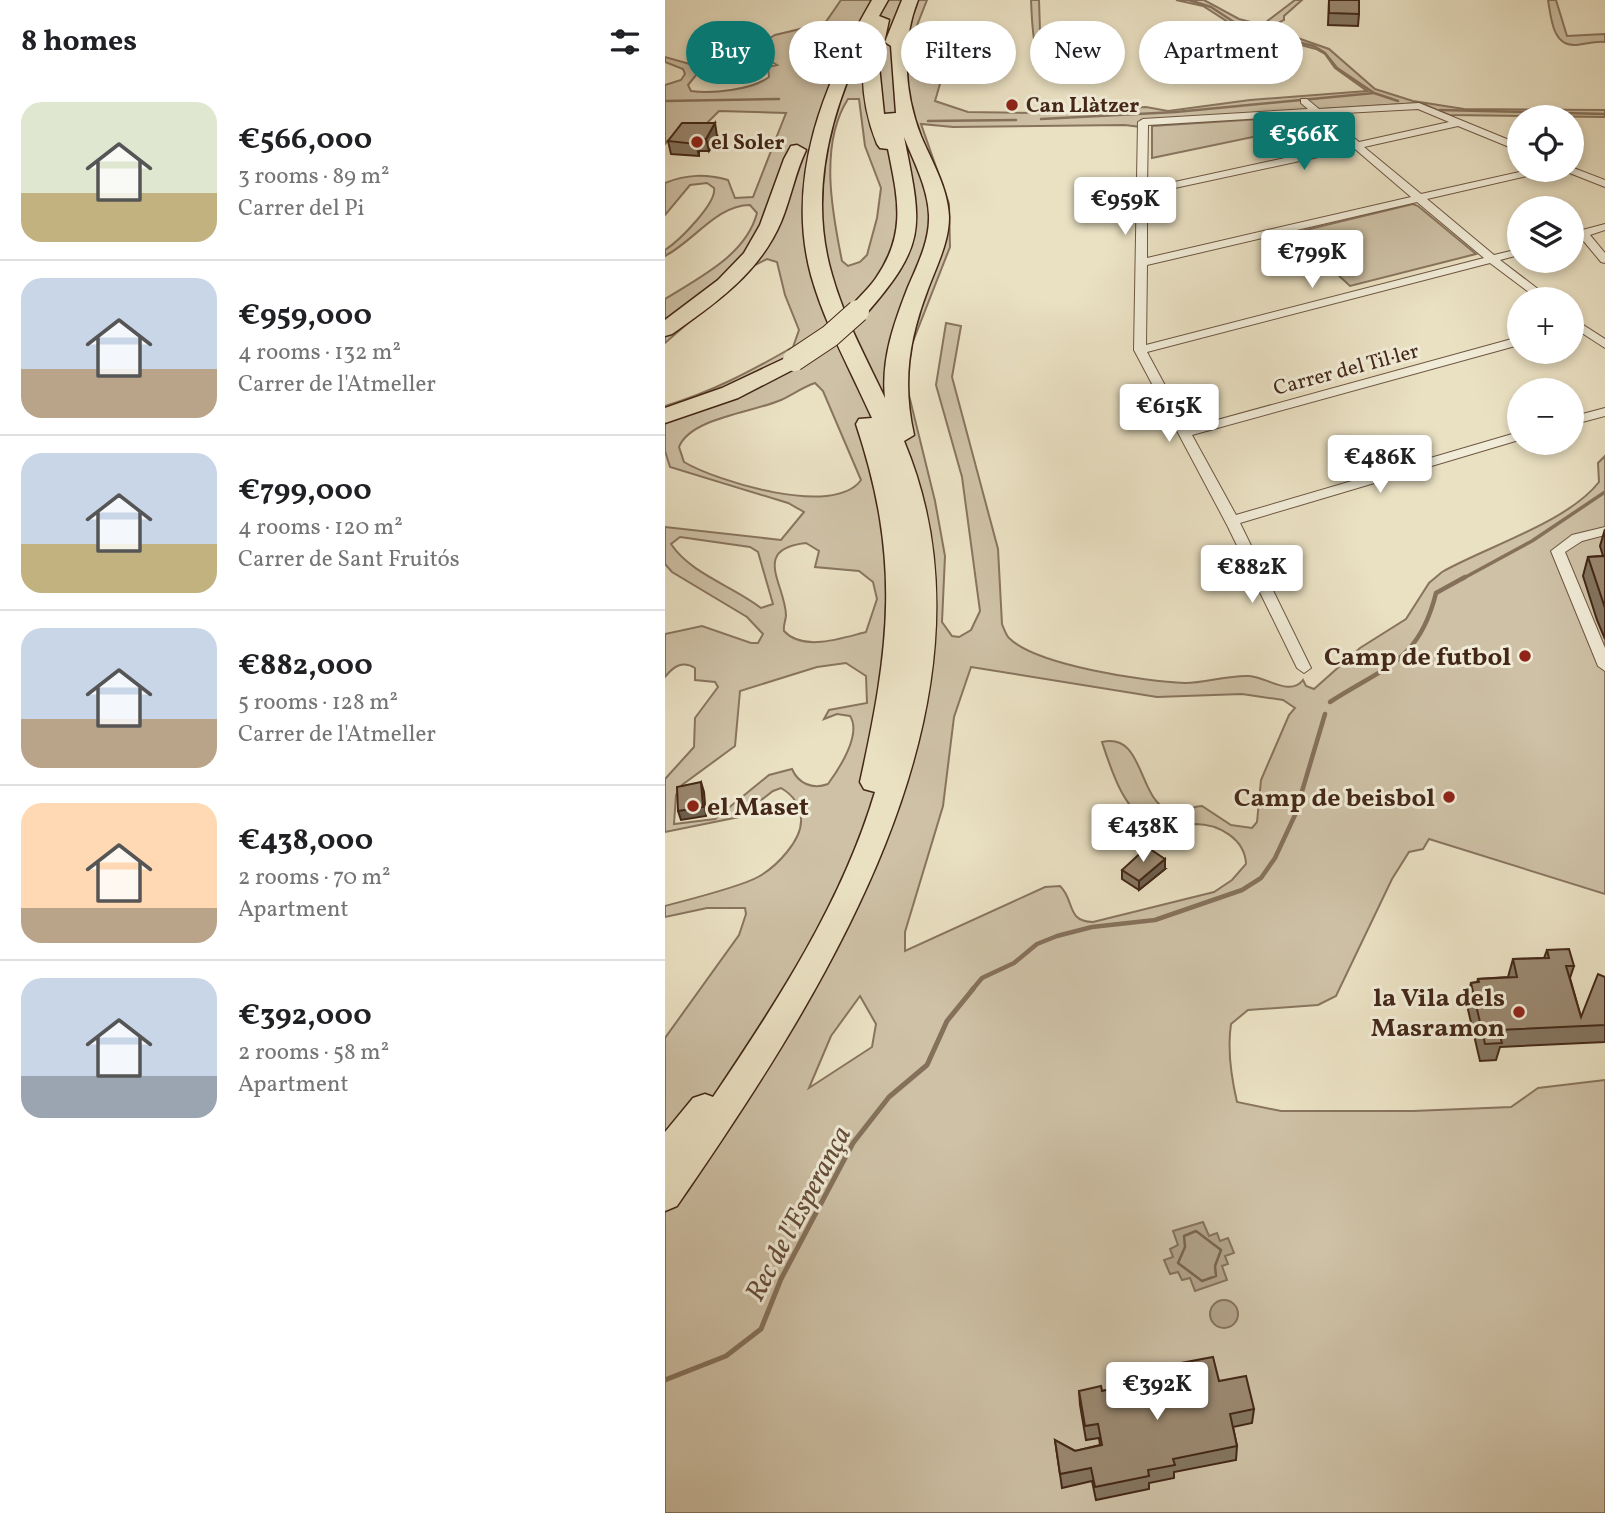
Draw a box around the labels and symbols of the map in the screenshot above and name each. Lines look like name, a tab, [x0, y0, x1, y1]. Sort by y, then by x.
place label: Can Llàtzer	[1026, 92, 1139, 121]
marker: Can Llàtzer	[1004, 97, 1020, 113]
pin: €566K	[1255, 113, 1353, 172]
place label: el Soler	[711, 129, 785, 158]
marker: el Soler	[689, 134, 705, 150]
pin: €959K	[1076, 177, 1174, 237]
pin: €799K	[1263, 230, 1361, 290]
street label: Carrer del Til·ler	[1270, 337, 1423, 404]
pin: €615K	[1120, 384, 1218, 444]
pin: €486K	[1331, 435, 1429, 495]
pin: €882K	[1203, 546, 1301, 605]
place label: Camp de futbol	[1324, 640, 1511, 676]
marker: Camp de futbol	[1517, 648, 1533, 664]
place label: Camp de beisbol	[1234, 781, 1435, 817]
marker: Camp de beisbol	[1441, 789, 1457, 805]
place label: el Maset	[707, 790, 809, 826]
marker: el Maset	[685, 798, 701, 814]
pin: €438K	[1094, 804, 1192, 864]
place label: la Vila dels Masramon	[1371, 981, 1505, 1047]
marker: la Vila dels Masramon	[1511, 1004, 1527, 1020]
water label: Rec de l'Esperança	[737, 1120, 862, 1309]
pin: €392K	[1108, 1362, 1206, 1422]

